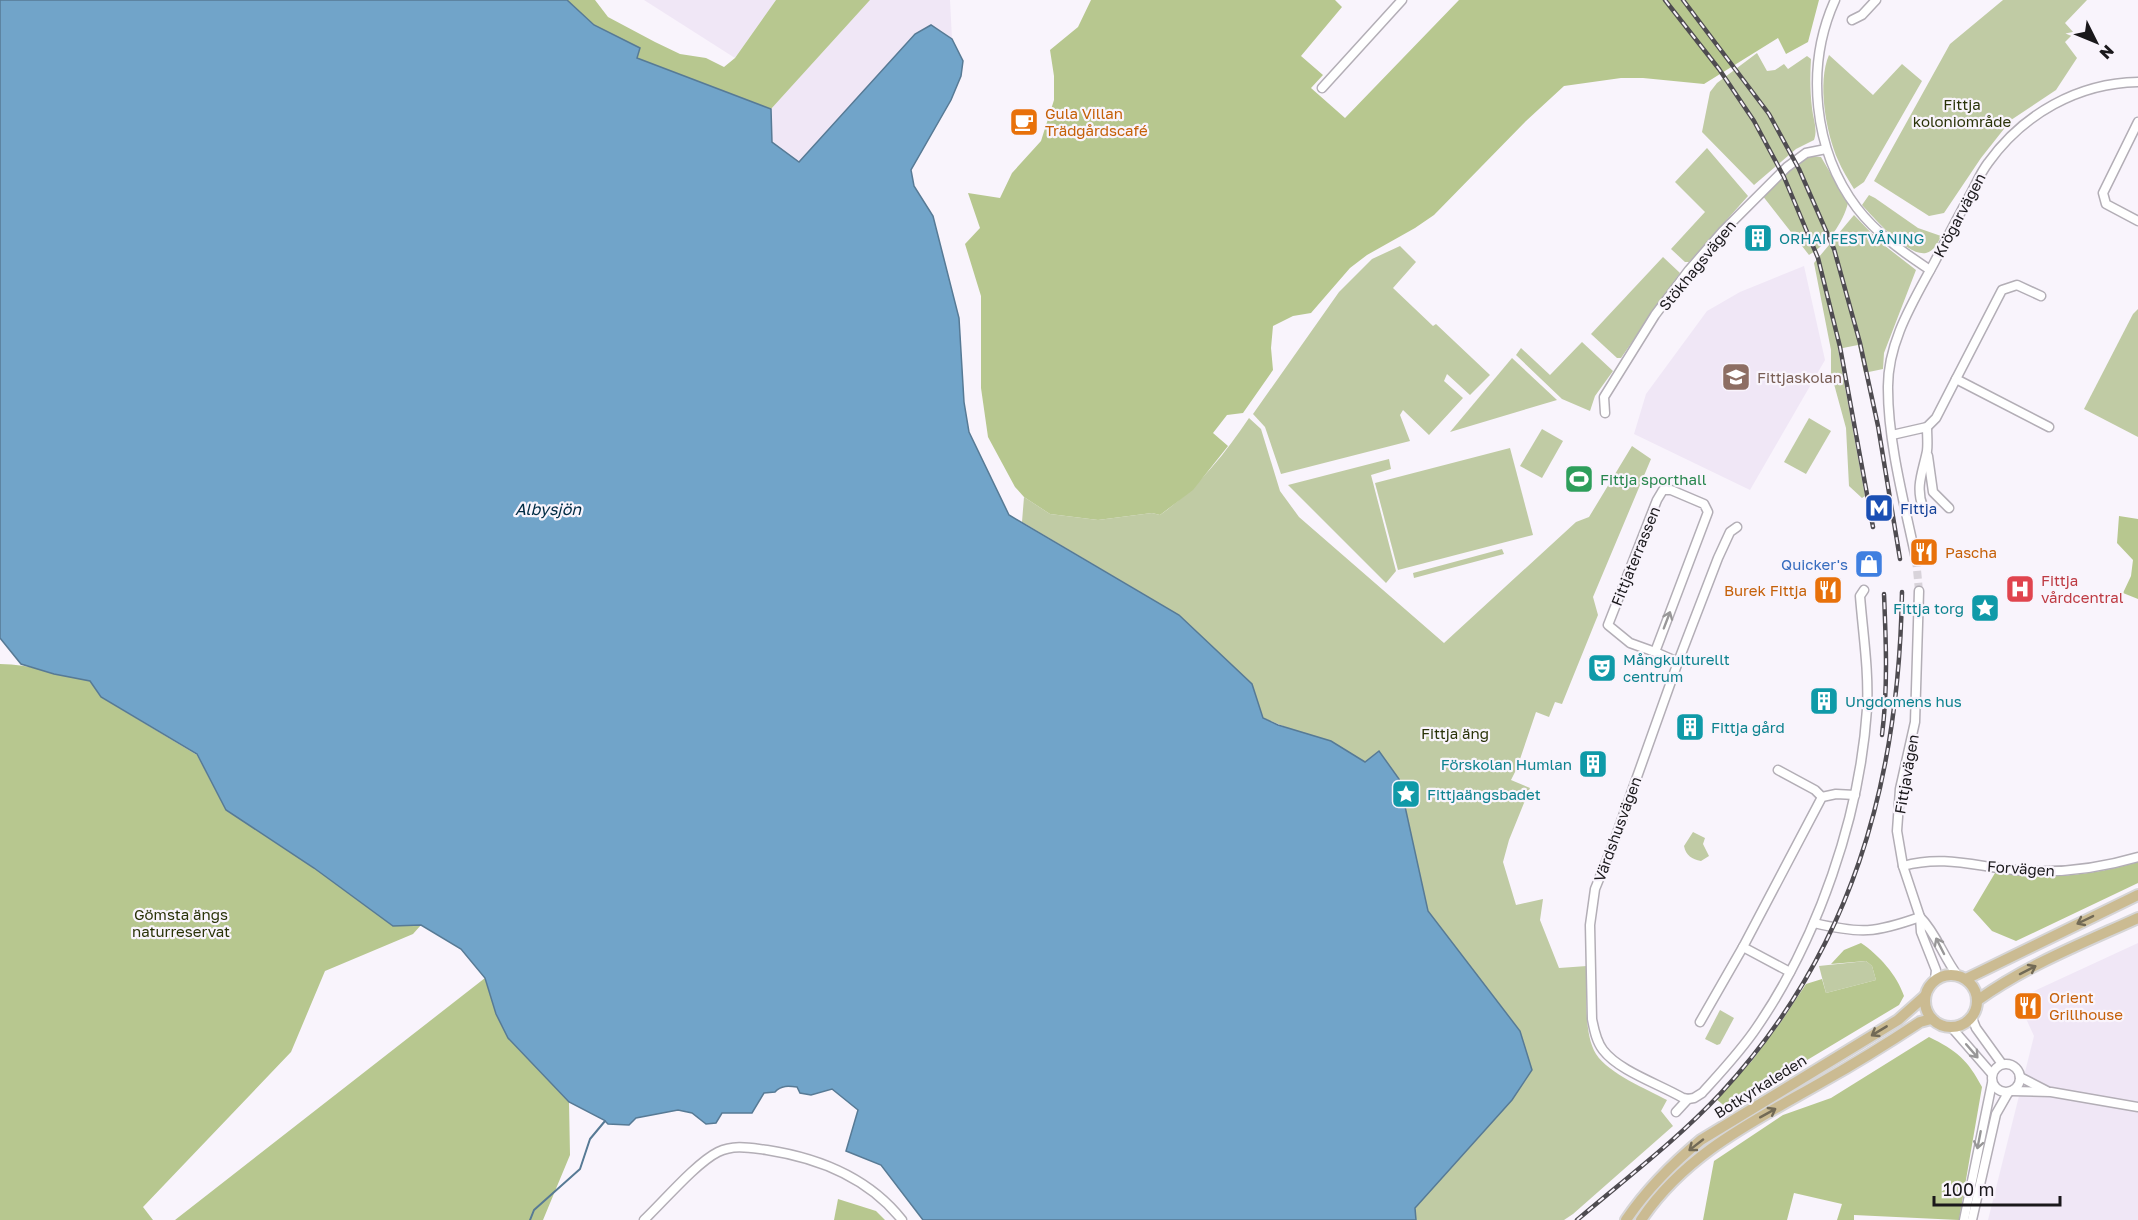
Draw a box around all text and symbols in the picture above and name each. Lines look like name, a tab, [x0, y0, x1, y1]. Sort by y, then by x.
north arrow	[2066, 12, 2126, 72]
text: N	[2096, 41, 2118, 64]
park label: Fittja koloniområde	[1913, 95, 2012, 130]
place label: Gula Villan Trädgårdscafé	[1045, 104, 1148, 139]
cafe icon: Gula Villan Trädgårdscafé	[1008, 106, 1040, 138]
street label: Krögarvägen	[1929, 170, 1989, 260]
street label: Stökhagsvägen	[1655, 216, 1739, 314]
building icon: ORHAI FESTVÅNING	[1742, 222, 1774, 254]
place label: ORHAI FESTVÅNING	[1779, 229, 1924, 247]
school or university icon: Fittjaskolan	[1720, 361, 1752, 393]
place label: Fittjaskolan	[1757, 368, 1842, 386]
sports icon: Fittja sporthall	[1563, 463, 1595, 495]
place label: Fittja sporthall	[1600, 470, 1707, 488]
metro station icon: Fittja	[1863, 492, 1895, 524]
water label: Albysjön	[515, 499, 582, 519]
place label: Fittja	[1900, 499, 1937, 517]
street label: Fittjaterrassen	[1607, 504, 1663, 608]
restaurant icon: Pascha	[1908, 536, 1940, 568]
place label: Pascha	[1945, 543, 1997, 561]
shop icon: Quicker's	[1853, 548, 1885, 580]
place label: Quicker's	[1781, 555, 1848, 573]
place label: Fittja vårdcentral	[2041, 571, 2124, 606]
hospital icon: Fittja vårdcentral	[2004, 573, 2036, 605]
restaurant icon: Burek Fittja	[1812, 574, 1844, 606]
place label: Burek Fittja	[1724, 581, 1807, 599]
place icon: Fittja torg	[1969, 592, 2001, 624]
place label: Fittja torg	[1893, 599, 1964, 617]
one-way arrow	[1663, 611, 1674, 630]
place label: Mångkulturellt centrum	[1623, 650, 1730, 685]
theatre icon: Mångkulturellt centrum	[1586, 652, 1618, 684]
building icon: Ungdomens hus	[1808, 685, 1840, 717]
place label: Ungdomens hus	[1845, 692, 1962, 710]
building icon: Fittja gård	[1674, 711, 1706, 743]
place label: Fittja gård	[1711, 718, 1785, 736]
park label: Fittja äng	[1421, 724, 1489, 742]
street label: Fittjavägen	[1890, 733, 1922, 815]
building icon: Förskolan Humlan	[1577, 748, 1609, 780]
place label: Förskolan Humlan	[1441, 755, 1572, 773]
street label: Värdshusvägen	[1590, 774, 1644, 884]
place icon: Fittjaängsbadet	[1390, 778, 1422, 810]
place label: Fittjaängsbadet	[1427, 785, 1541, 803]
street label: Forvägen	[1987, 857, 2055, 879]
park label: Gömsta ängs naturreservat	[132, 905, 230, 940]
one-way arrow	[2077, 915, 2095, 927]
one-way arrow	[1934, 937, 1945, 955]
one-way arrow	[2018, 964, 2036, 975]
place label: Orient Grillhouse	[2049, 988, 2123, 1023]
restaurant icon: Orient Grillhouse	[2012, 990, 2044, 1022]
one-way arrow	[1871, 1026, 1888, 1038]
one-way arrow	[1965, 1043, 1979, 1058]
street label: Botkyrkaleden	[1711, 1050, 1809, 1122]
one-way arrow	[1759, 1107, 1776, 1119]
one-way arrow	[1973, 1129, 1984, 1149]
one-way arrow	[1688, 1139, 1704, 1152]
scale bar	[1934, 1169, 2060, 1207]
text: 100 m	[1943, 1178, 1994, 1200]

